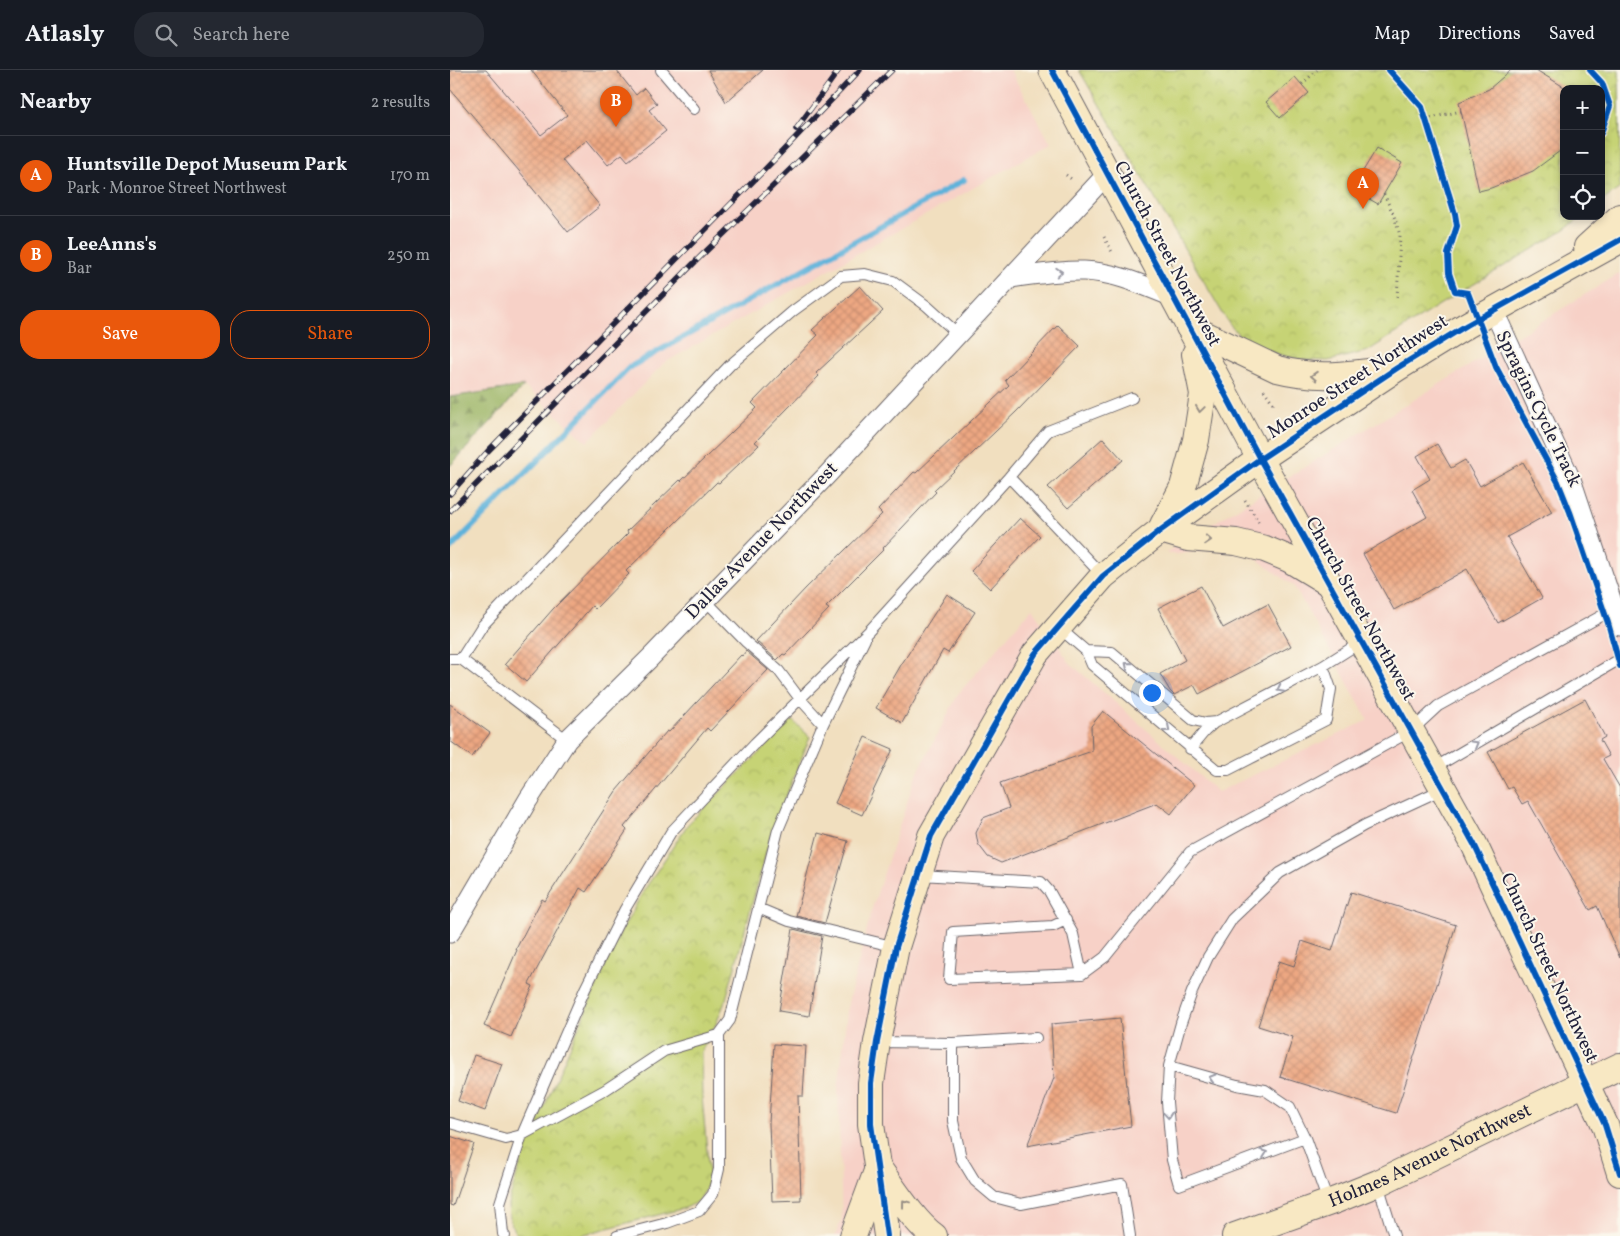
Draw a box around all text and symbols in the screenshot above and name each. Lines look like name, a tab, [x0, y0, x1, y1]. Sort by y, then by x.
search box	[134, 12, 484, 57]
text: Atlasly	[25, 18, 104, 52]
icon: search	[152, 21, 180, 49]
text: Search here	[192, 22, 290, 48]
text: Map	[1374, 22, 1410, 47]
text: Directions	[1438, 22, 1521, 47]
text: Saved	[1549, 22, 1595, 47]
map controls	[1560, 85, 1605, 220]
button: +	[1560, 85, 1605, 130]
pin: B	[600, 86, 632, 127]
text: Nearby	[20, 88, 91, 117]
text: 2 results	[371, 92, 430, 114]
button: −	[1560, 130, 1605, 175]
text: Huntsville Depot Museum Park	[67, 152, 347, 178]
street label: Church Street Northwest	[1107, 157, 1227, 352]
text: A	[30, 165, 42, 187]
text: 170 m	[390, 165, 430, 187]
pin: A	[1347, 168, 1379, 209]
button: locate	[1560, 175, 1605, 220]
text: Park · Monroe Street Northwest	[67, 178, 287, 200]
text: LeeAnns's	[67, 232, 157, 258]
text: B	[31, 245, 41, 267]
text: 250 m	[387, 245, 430, 267]
text: Bar	[67, 258, 92, 280]
one-way arrow	[1055, 267, 1063, 278]
street label: Monroe Street Northwest	[1262, 308, 1454, 445]
button: Save	[20, 310, 220, 359]
button: Share	[230, 310, 430, 359]
street label: Spragins Cycle Track	[1489, 326, 1587, 492]
one-way arrow	[1309, 370, 1317, 381]
one-way arrow	[1196, 405, 1206, 413]
street label: Dallas Avenue Northwest	[680, 456, 844, 625]
street label: Church Street Northwest	[1298, 512, 1422, 706]
one-way arrow	[1204, 534, 1212, 545]
one-way arrow	[1125, 662, 1134, 671]
your location	[1139, 680, 1165, 706]
one-way arrow	[1276, 683, 1285, 693]
one-way arrow	[1161, 724, 1170, 732]
one-way arrow	[1469, 740, 1478, 750]
street label: Church Street Northwest	[1494, 869, 1605, 1068]
one-way arrow	[1208, 1074, 1216, 1084]
street label: Holmes Avenue Northwest	[1325, 1097, 1536, 1215]
one-way arrow	[1163, 1111, 1174, 1119]
one-way arrow	[1259, 1149, 1268, 1159]
one-way arrow	[902, 1199, 911, 1209]

